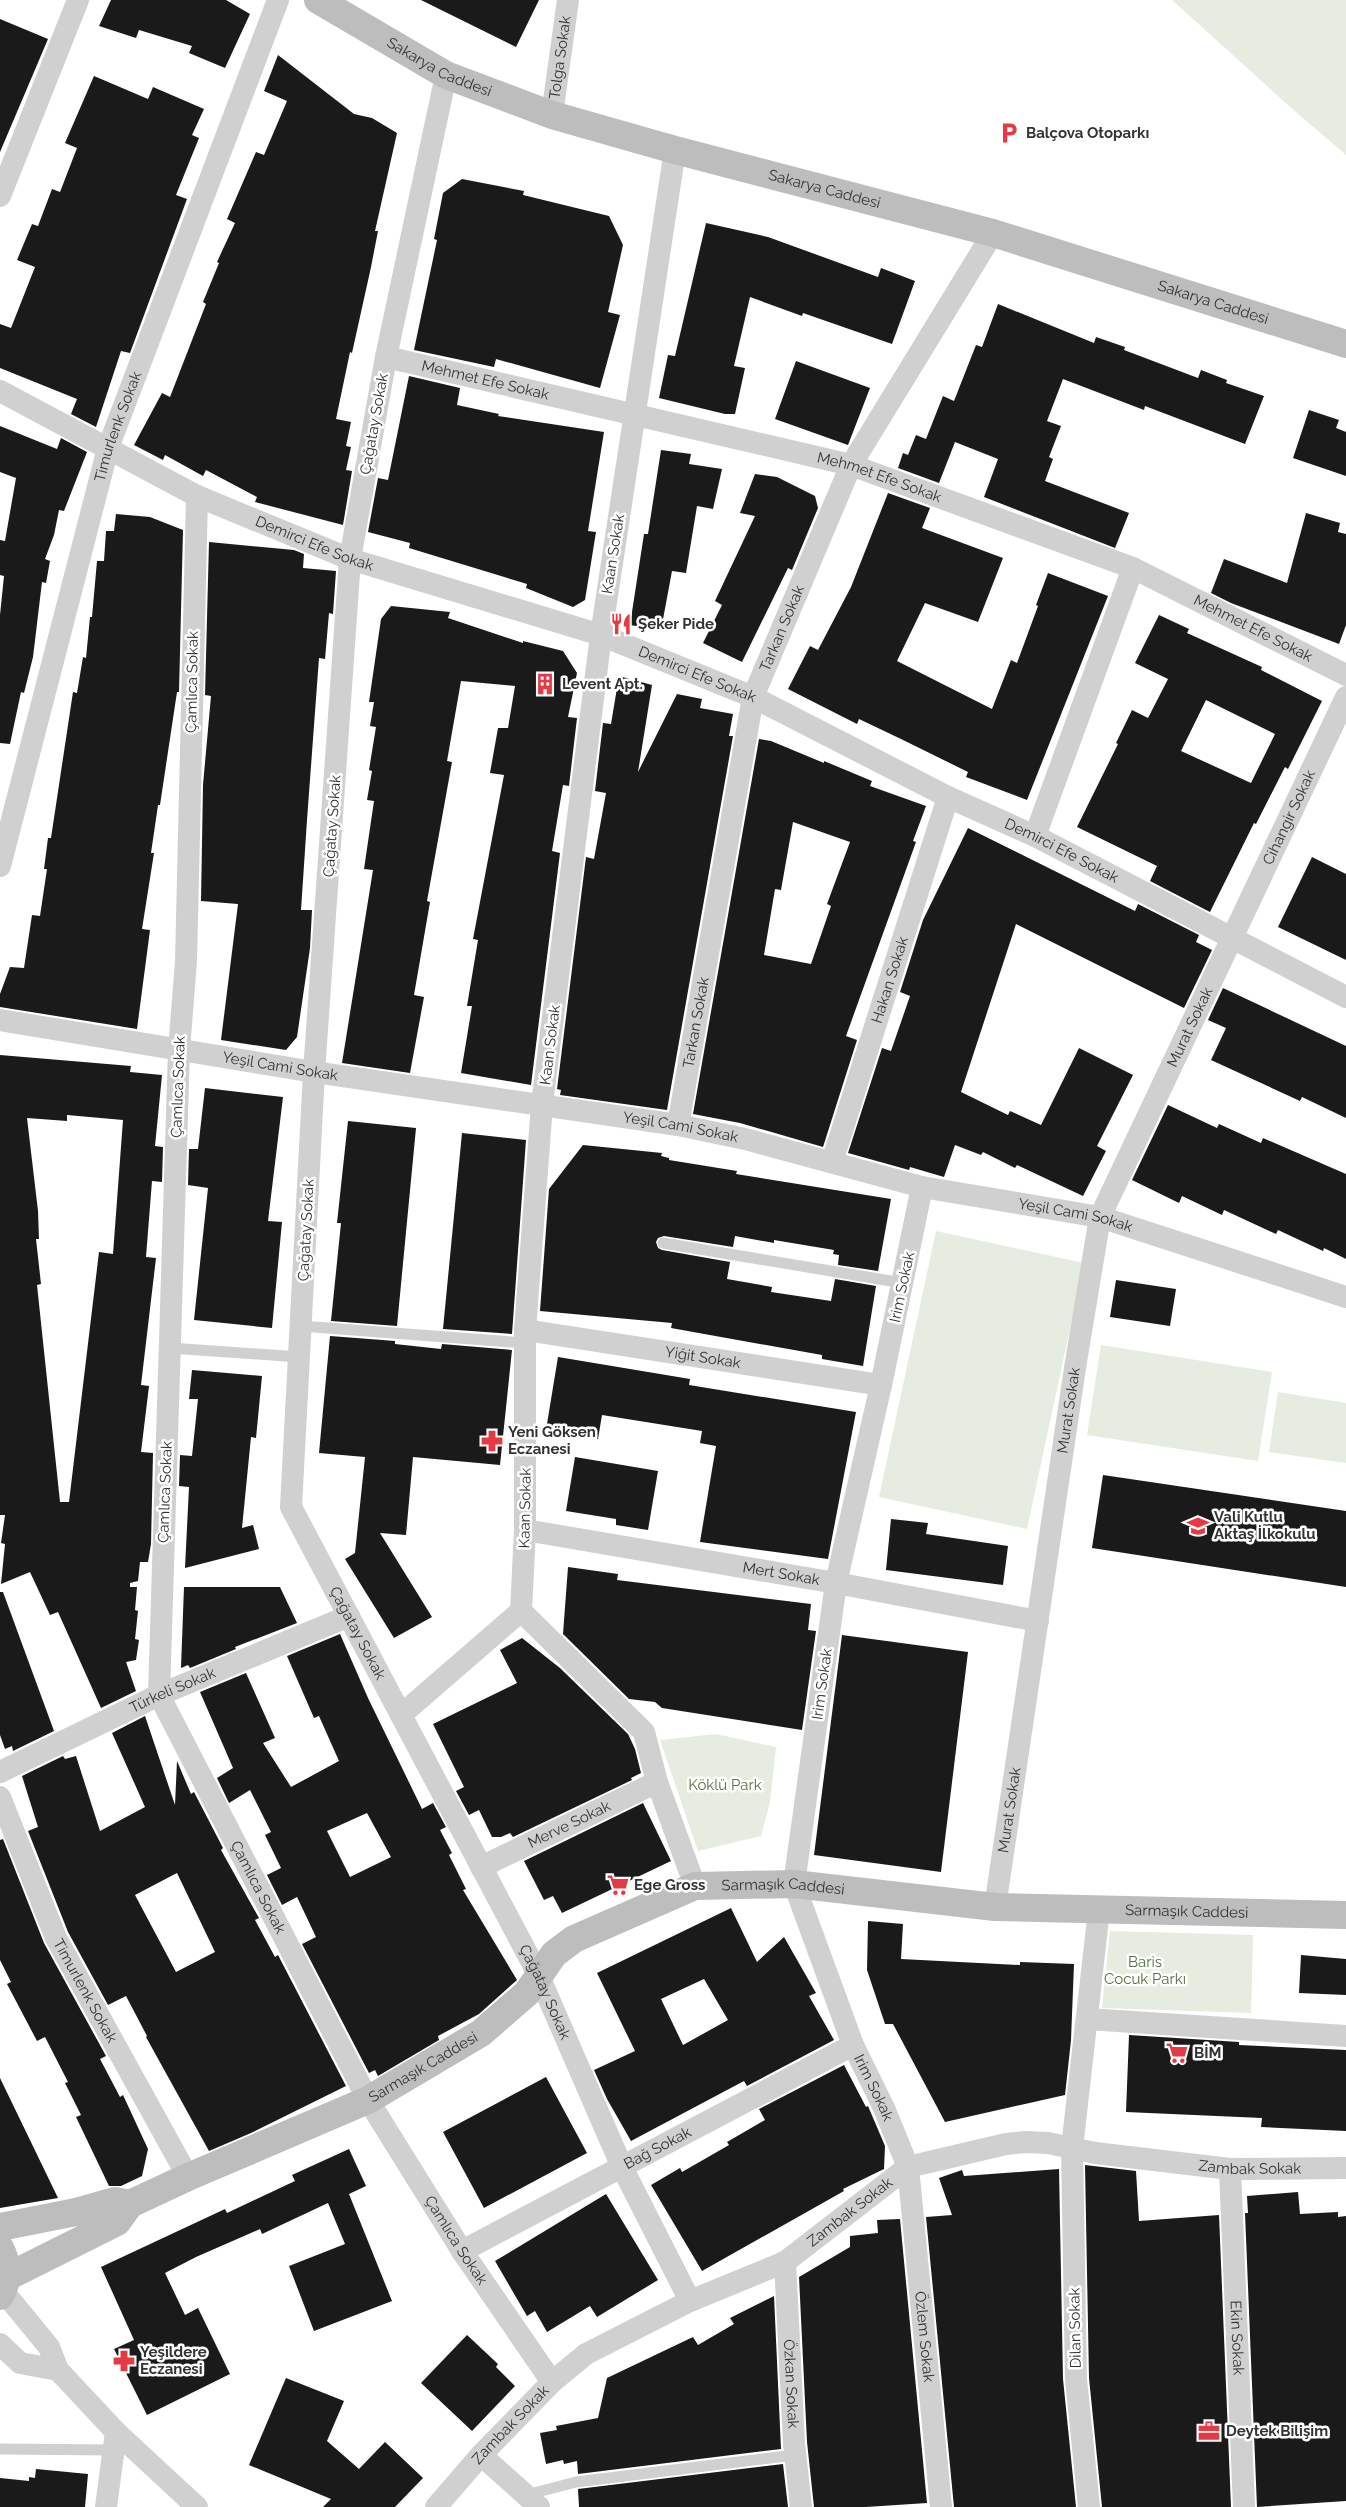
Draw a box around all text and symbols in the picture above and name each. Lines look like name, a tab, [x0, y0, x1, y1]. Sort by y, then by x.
street label: Tolga Sokak	[545, 15, 575, 100]
street label: Sakarya Caddesi	[384, 33, 494, 100]
parking icon: Balçova Otoparkı	[996, 120, 1022, 146]
place label: Balçova Otoparkı	[1026, 124, 1149, 142]
street label: Sakarya Caddesi	[766, 166, 882, 212]
street label: Sakarya Caddesi	[1156, 276, 1271, 328]
street label: Mehmet Efe Sokak	[420, 357, 551, 404]
street label: Timurlenk Sokak	[91, 369, 145, 484]
street label: Çağatay Sokak	[356, 372, 392, 476]
street label: Mehmet Efe Sokak	[815, 448, 944, 506]
street label: Demirci Efe Sokak	[253, 512, 376, 575]
street label: Kaan Sokak	[598, 513, 628, 595]
street label: Tarkan Sokak	[756, 583, 808, 674]
street label: Mehmet Efe Sokak	[1191, 591, 1315, 666]
restaurant icon: Şeker Pide	[608, 611, 634, 637]
place label: Şeker Pide	[638, 615, 714, 633]
street label: Çamlıca Sokak	[182, 631, 202, 733]
street label: Demirci Efe Sokak	[636, 642, 759, 706]
building icon: Levent Apt.	[532, 671, 558, 697]
place label: Levent Apt.	[562, 675, 643, 693]
street label: Cihangir Sokak	[1259, 767, 1319, 868]
street label: Çağatay Sokak	[319, 774, 345, 878]
street label: Demirci Efe Sokak	[1002, 815, 1122, 887]
street label: Hakan Sokak	[868, 934, 912, 1026]
street label: Tarkan Sokak	[679, 976, 713, 1069]
street label: Murat Sokak	[1163, 984, 1216, 1070]
street label: Kaan Sokak	[536, 1004, 564, 1086]
street label: Çamlıca Sokak	[167, 1036, 189, 1138]
street label: Yeşil Cami Sokak	[221, 1048, 339, 1084]
street label: Yeşil Cami Sokak	[622, 1108, 740, 1146]
street label: Çağatay Sokak	[294, 1178, 318, 1282]
street label: Yeşil Cami Sokak	[1017, 1194, 1135, 1236]
street label: Irim Sokak	[886, 1250, 918, 1324]
street label: Yiğit Sokak	[664, 1343, 742, 1372]
street label: Murat Sokak	[1053, 1366, 1084, 1454]
place label: Yeni Göksen Eczanesi	[508, 1423, 596, 1458]
pharmacy icon: Yeni Göksen Eczanesi	[479, 1428, 505, 1454]
street label: Çamlıca Sokak	[154, 1441, 176, 1543]
street label: Kaan Sokak	[515, 1467, 535, 1548]
place label: Vali Kutlu Aktaş İlkokulu	[1214, 1508, 1316, 1543]
school or university icon: Vali Kutlu Aktaş İlkokulu	[1185, 1513, 1211, 1539]
street label: Mert Sokak	[741, 1558, 821, 1589]
street label: Çağatay Sokak	[326, 1584, 390, 1683]
street label: Irim Sokak	[808, 1647, 836, 1721]
street label: Türkeli Sokak	[127, 1664, 218, 1717]
street label: Murat Sokak	[994, 1766, 1025, 1854]
park label: Köklü Park	[688, 1776, 762, 1794]
street label: Merve Sokak	[525, 1797, 614, 1852]
street label: Çamlıca Sokak	[227, 1838, 290, 1937]
supermarket icon: Ege Gross	[605, 1872, 631, 1898]
street label: Sarmaşık Caddesi	[721, 1875, 846, 1899]
place label: Ege Gross	[634, 1876, 705, 1894]
street label: Sarmaşık Caddesi	[1125, 1901, 1249, 1922]
street label: Timurlenk Sokak	[49, 1936, 121, 2046]
street label: Çağatay Sokak	[515, 1942, 574, 2042]
park label: Baris Cocuk Parkı	[1104, 1953, 1186, 1988]
street label: Sarmaşık Caddesi	[365, 2028, 481, 2107]
supermarket icon: BİM	[1164, 2040, 1190, 2066]
place label: BİM	[1194, 2044, 1221, 2062]
street label: Irim Sokak	[850, 2051, 897, 2124]
street label: Bağ Sokak	[621, 2123, 694, 2173]
street label: Zambak Sokak	[1198, 2156, 1301, 2178]
street label: Zambak Sokak	[804, 2173, 896, 2250]
street label: Çamlıca Sokak	[421, 2192, 491, 2288]
street label: Dilan Sokak	[1065, 2287, 1085, 2369]
street label: Özlem Sokak	[911, 2290, 938, 2383]
street label: Ekin Sokak	[1226, 2300, 1248, 2376]
street label: Özkan Sokak	[780, 2339, 802, 2429]
place label: Yeşildere Eczanesi	[140, 2343, 207, 2378]
pharmacy icon: Yeşildere Eczanesi	[111, 2348, 137, 2374]
street label: Zambak Sokak	[468, 2382, 553, 2468]
office icon: Deytek Bilişim	[1196, 2418, 1222, 2444]
place label: Deytek Bilişim	[1226, 2422, 1328, 2440]

